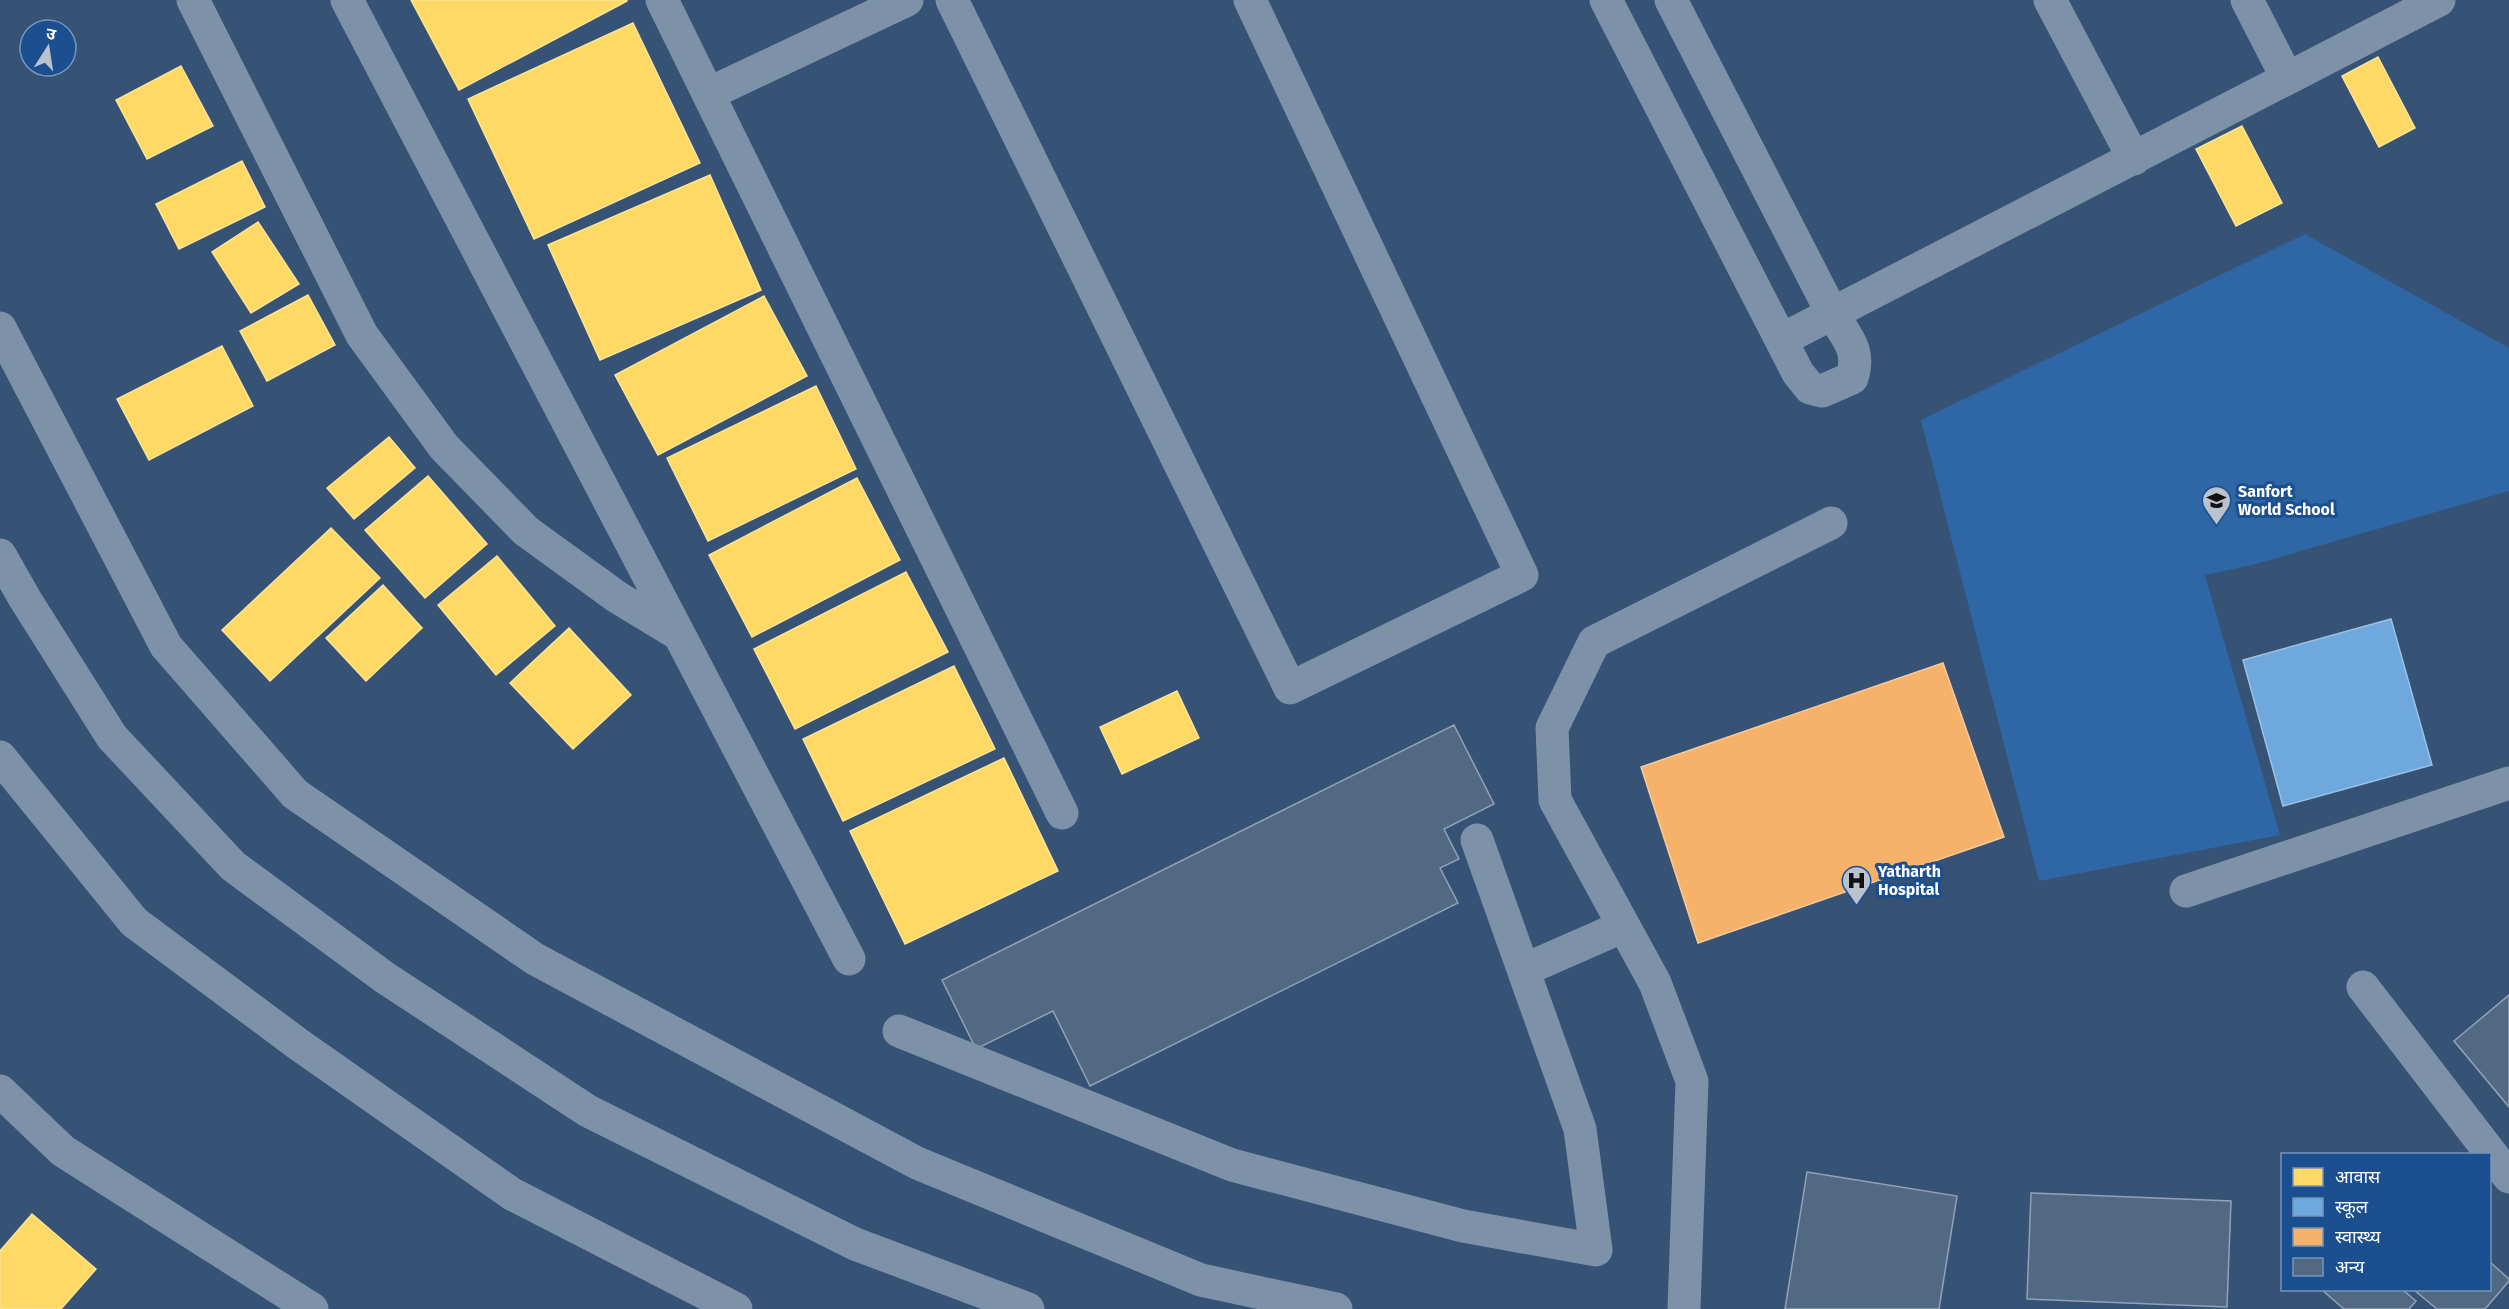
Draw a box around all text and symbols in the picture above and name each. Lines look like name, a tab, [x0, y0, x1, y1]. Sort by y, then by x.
north arrow	[18, 18, 78, 78]
text: उ	[44, 24, 58, 44]
place label: Sanfort World School	[2238, 482, 2335, 519]
school or university icon: Sanfort World School	[2201, 484, 2233, 526]
place label: Yatharth Hospital	[1877, 862, 1941, 899]
hospital icon: Yatharth Hospital	[1841, 864, 1873, 906]
legend	[2281, 1153, 2491, 1291]
text: आवास	[2335, 1166, 2381, 1188]
text: स्कूल	[2335, 1196, 2369, 1219]
text: स्वास्थ्य	[2335, 1226, 2381, 1248]
text: अन्य	[2335, 1256, 2365, 1278]

